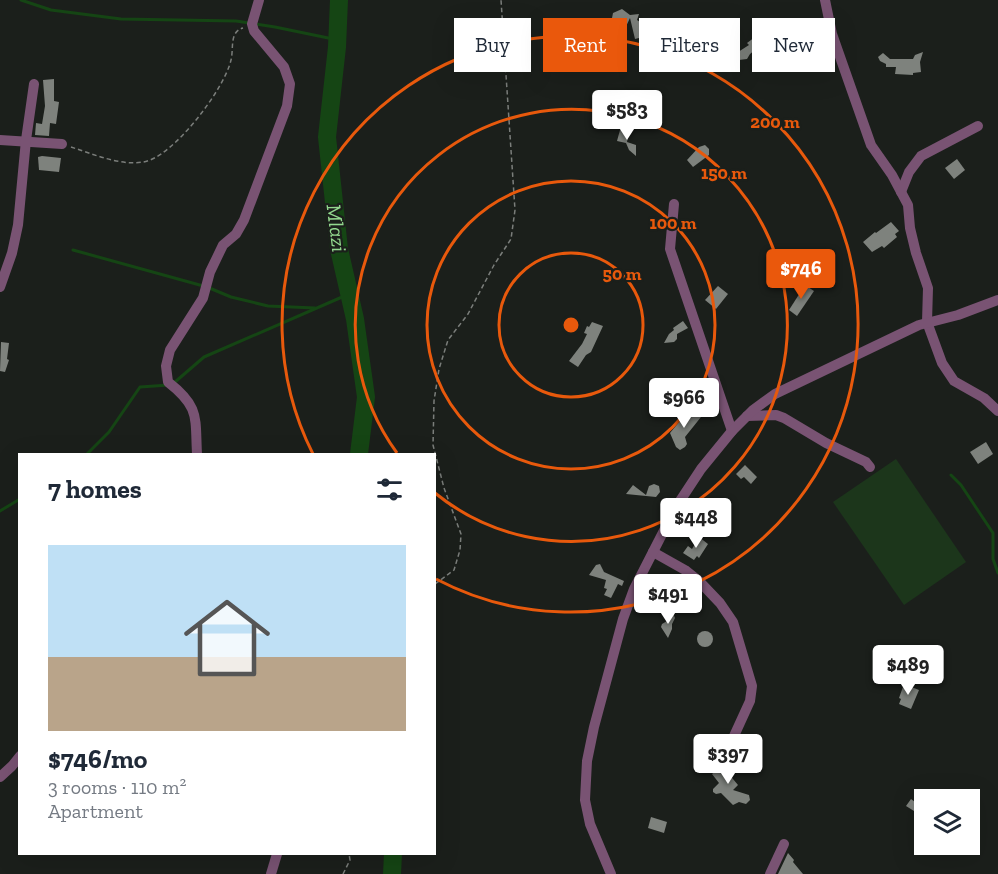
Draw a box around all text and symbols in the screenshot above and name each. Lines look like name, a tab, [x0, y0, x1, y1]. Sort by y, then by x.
chip: Buy	[454, 18, 531, 72]
chip: Rent	[543, 18, 627, 72]
chip: Filters	[639, 18, 740, 72]
chip: New	[752, 18, 835, 72]
pin: $583	[591, 90, 663, 141]
text: $583	[606, 97, 648, 121]
text: 200 m	[750, 111, 800, 133]
text: 150 m	[701, 162, 747, 184]
water label: Mlazi	[322, 202, 352, 254]
text: 100 m	[649, 212, 697, 234]
pin: $746	[765, 249, 837, 300]
text: $746	[780, 256, 822, 280]
text: 50 m	[603, 263, 642, 285]
centre of rings	[561, 315, 581, 335]
pin: $966	[648, 378, 720, 429]
text: $966	[663, 385, 705, 409]
text: 7 homes	[48, 473, 142, 505]
icon: filters	[373, 473, 406, 506]
pin: $448	[660, 498, 732, 549]
text: $448	[674, 505, 718, 529]
pin: $491	[632, 574, 704, 625]
text: $491	[648, 581, 688, 605]
icon: home	[173, 584, 281, 692]
pin: $489	[872, 645, 944, 696]
text: $489	[887, 652, 929, 676]
pin: $397	[692, 734, 764, 785]
text: $397	[707, 741, 749, 765]
text: $746/mo	[48, 743, 147, 775]
text: 3 rooms · 110 m²	[48, 775, 186, 799]
map controls	[914, 789, 980, 855]
button: layers	[914, 789, 980, 855]
text: Apartment	[48, 799, 143, 823]

